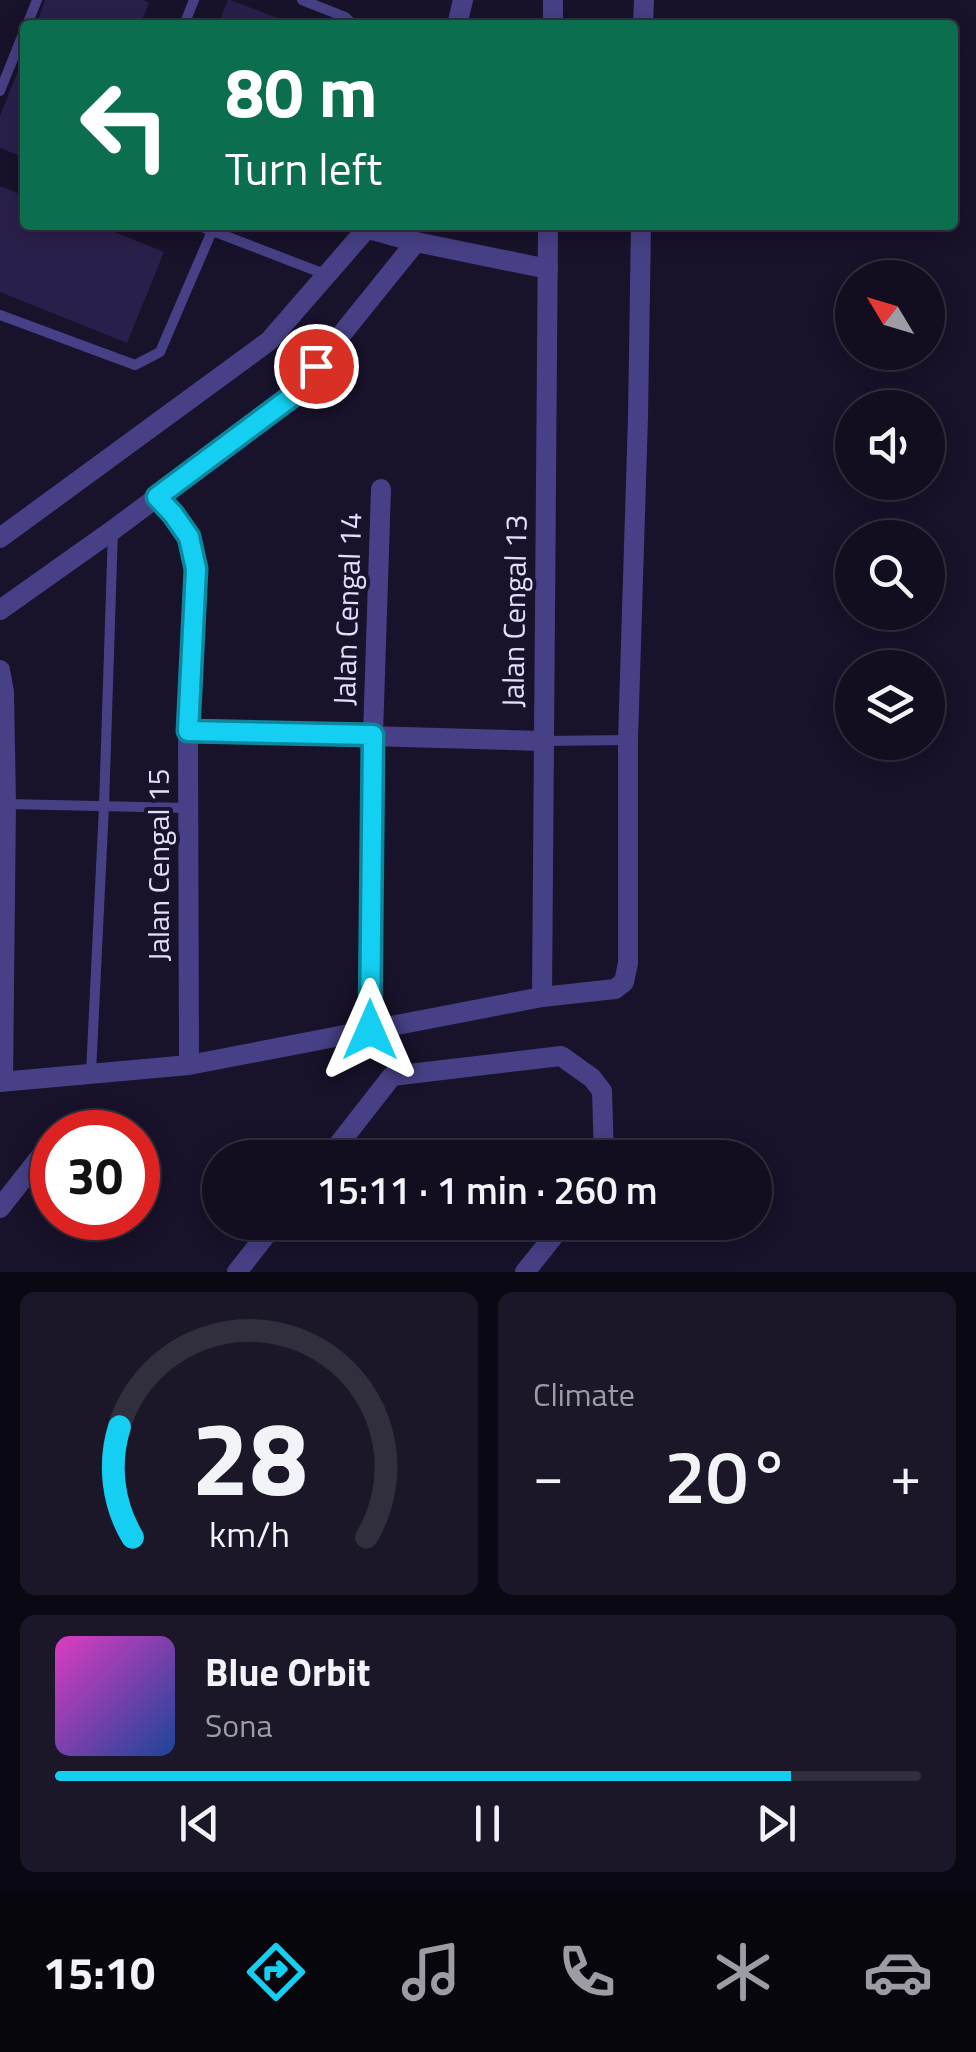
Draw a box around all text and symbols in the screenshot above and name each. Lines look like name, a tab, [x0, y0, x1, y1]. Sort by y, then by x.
text: 80 m	[225, 38, 378, 144]
icon: left	[60, 60, 190, 190]
text: Turn left	[225, 134, 382, 202]
north arrow	[835, 260, 945, 370]
map controls	[835, 260, 945, 760]
pin	[274, 324, 359, 409]
icon: arrive	[289, 339, 344, 394]
button: sound	[835, 390, 945, 500]
street label: Jalan Cengal 14	[321, 512, 373, 706]
street label: Jalan Cengal 13	[489, 514, 539, 708]
button: search	[835, 520, 945, 630]
button: layers	[835, 650, 945, 760]
street label: Jalan Cengal 15	[135, 768, 181, 962]
position arrow	[318, 978, 422, 1082]
speed limit sign: 30	[30, 1110, 160, 1240]
text: 15:11 · 1 min · 260 m	[316, 1161, 658, 1219]
text: Climate	[533, 1370, 635, 1418]
text: 28	[191, 1377, 307, 1535]
text: 20°	[664, 1418, 790, 1532]
text: −	[533, 1433, 564, 1516]
text: +	[890, 1433, 921, 1516]
text: km/h	[209, 1506, 289, 1561]
text: Blue Orbit	[205, 1643, 370, 1701]
text: Sona	[205, 1701, 272, 1749]
icon: previous	[172, 1796, 227, 1851]
icon: pause	[460, 1796, 515, 1851]
icon: next	[749, 1796, 804, 1851]
icon: directions	[241, 1937, 311, 2007]
icon: music	[396, 1937, 466, 2007]
icon: phone	[552, 1937, 622, 2007]
icon: climate	[708, 1937, 778, 2007]
icon: car	[863, 1937, 933, 2007]
text: 15:10	[43, 1938, 155, 2006]

